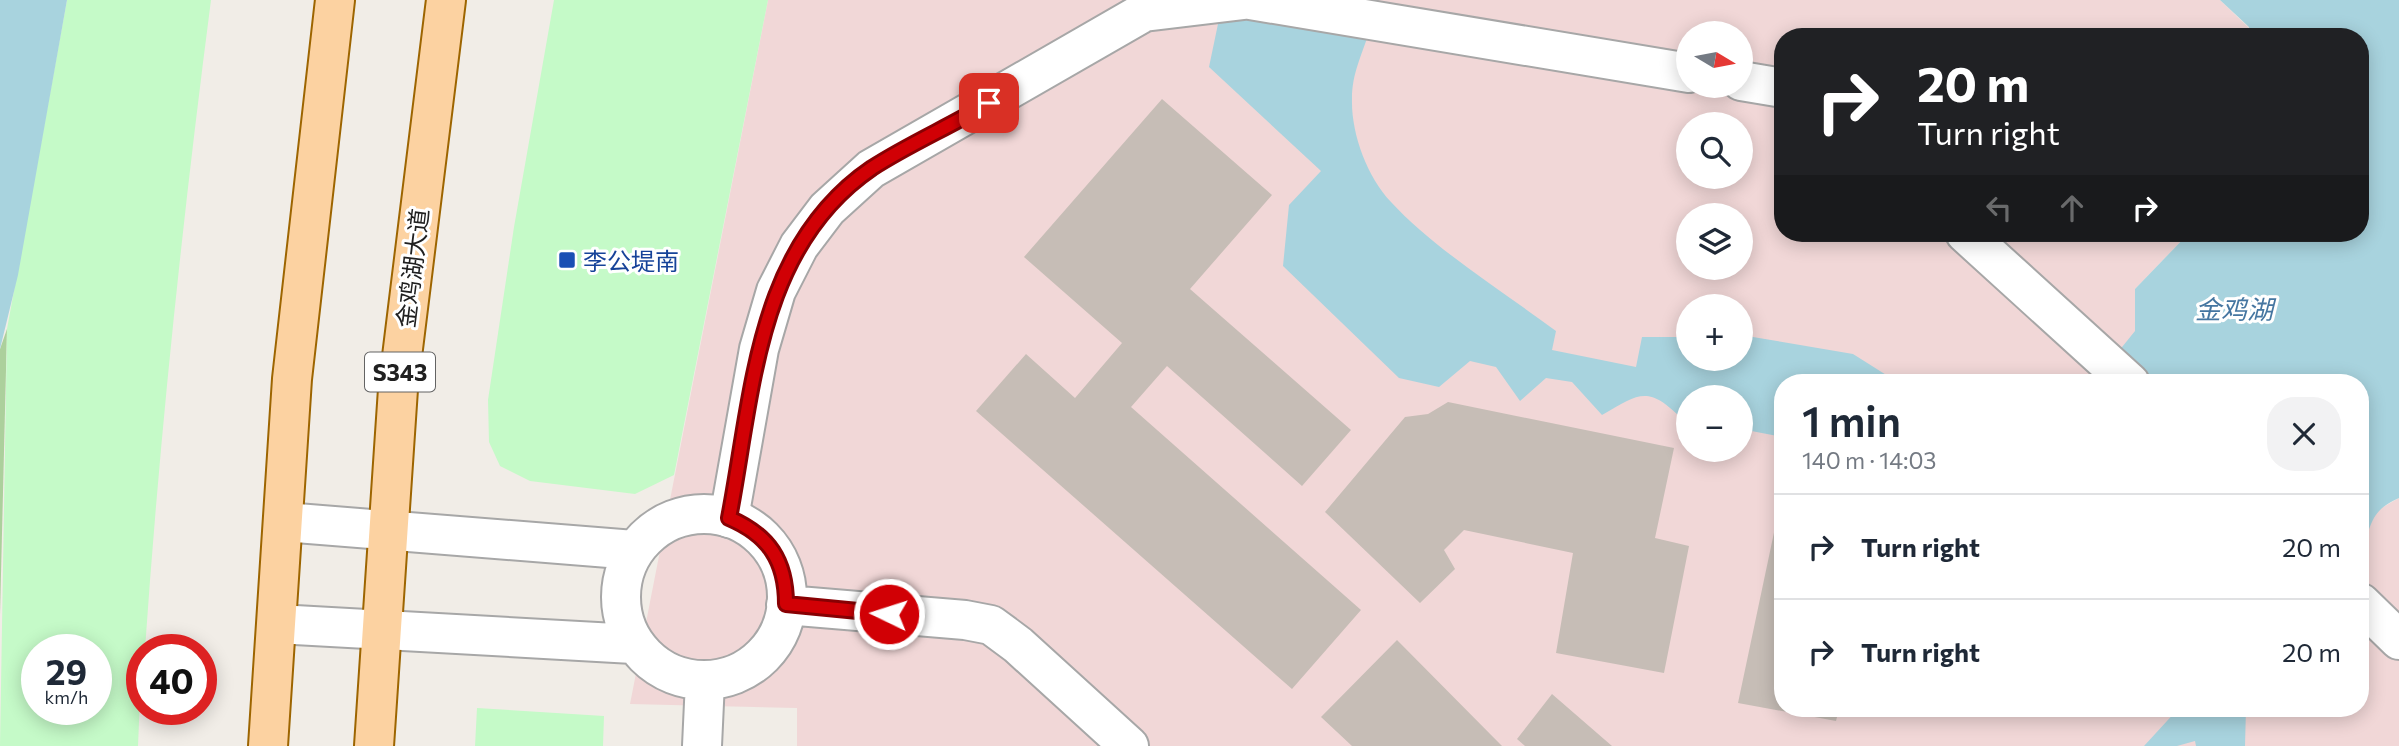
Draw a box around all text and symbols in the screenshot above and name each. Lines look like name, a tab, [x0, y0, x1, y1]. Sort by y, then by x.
north arrow	[1676, 21, 1754, 98]
map controls	[1676, 21, 1753, 462]
text: 20 m	[1917, 52, 2029, 112]
icon: right	[1802, 56, 1893, 147]
pin	[959, 73, 1019, 133]
icon: arrive	[970, 84, 1008, 122]
button: search	[1676, 112, 1753, 189]
text: Turn right	[1917, 112, 2060, 152]
icon: left	[1980, 189, 2018, 227]
icon: ahead	[2053, 189, 2091, 227]
icon: right	[2126, 189, 2164, 227]
button: layers	[1676, 203, 1753, 280]
street label: 金鸡湖大道	[390, 207, 434, 329]
place label: 李公堤南	[583, 246, 679, 275]
marker: 李公堤南	[557, 250, 577, 270]
water label: 金鸡湖	[2195, 293, 2277, 324]
button: +	[1676, 294, 1753, 371]
road number: S343	[365, 352, 435, 392]
button: −	[1676, 385, 1753, 462]
text: 1 min	[1802, 394, 1901, 446]
button: close	[2267, 397, 2341, 471]
text: 140 m · 14:03	[1802, 446, 1936, 474]
icon: right	[1802, 528, 1840, 566]
text: Turn right	[1861, 531, 1980, 562]
text: 20 m	[2282, 531, 2341, 562]
position arrow	[852, 577, 926, 651]
icon: right	[1802, 633, 1840, 671]
speed limit sign: 40	[126, 634, 217, 725]
text: Turn right	[1861, 636, 1980, 667]
text: 20 m	[2282, 636, 2341, 667]
text: 29	[46, 649, 87, 692]
text: km/h	[45, 686, 88, 708]

